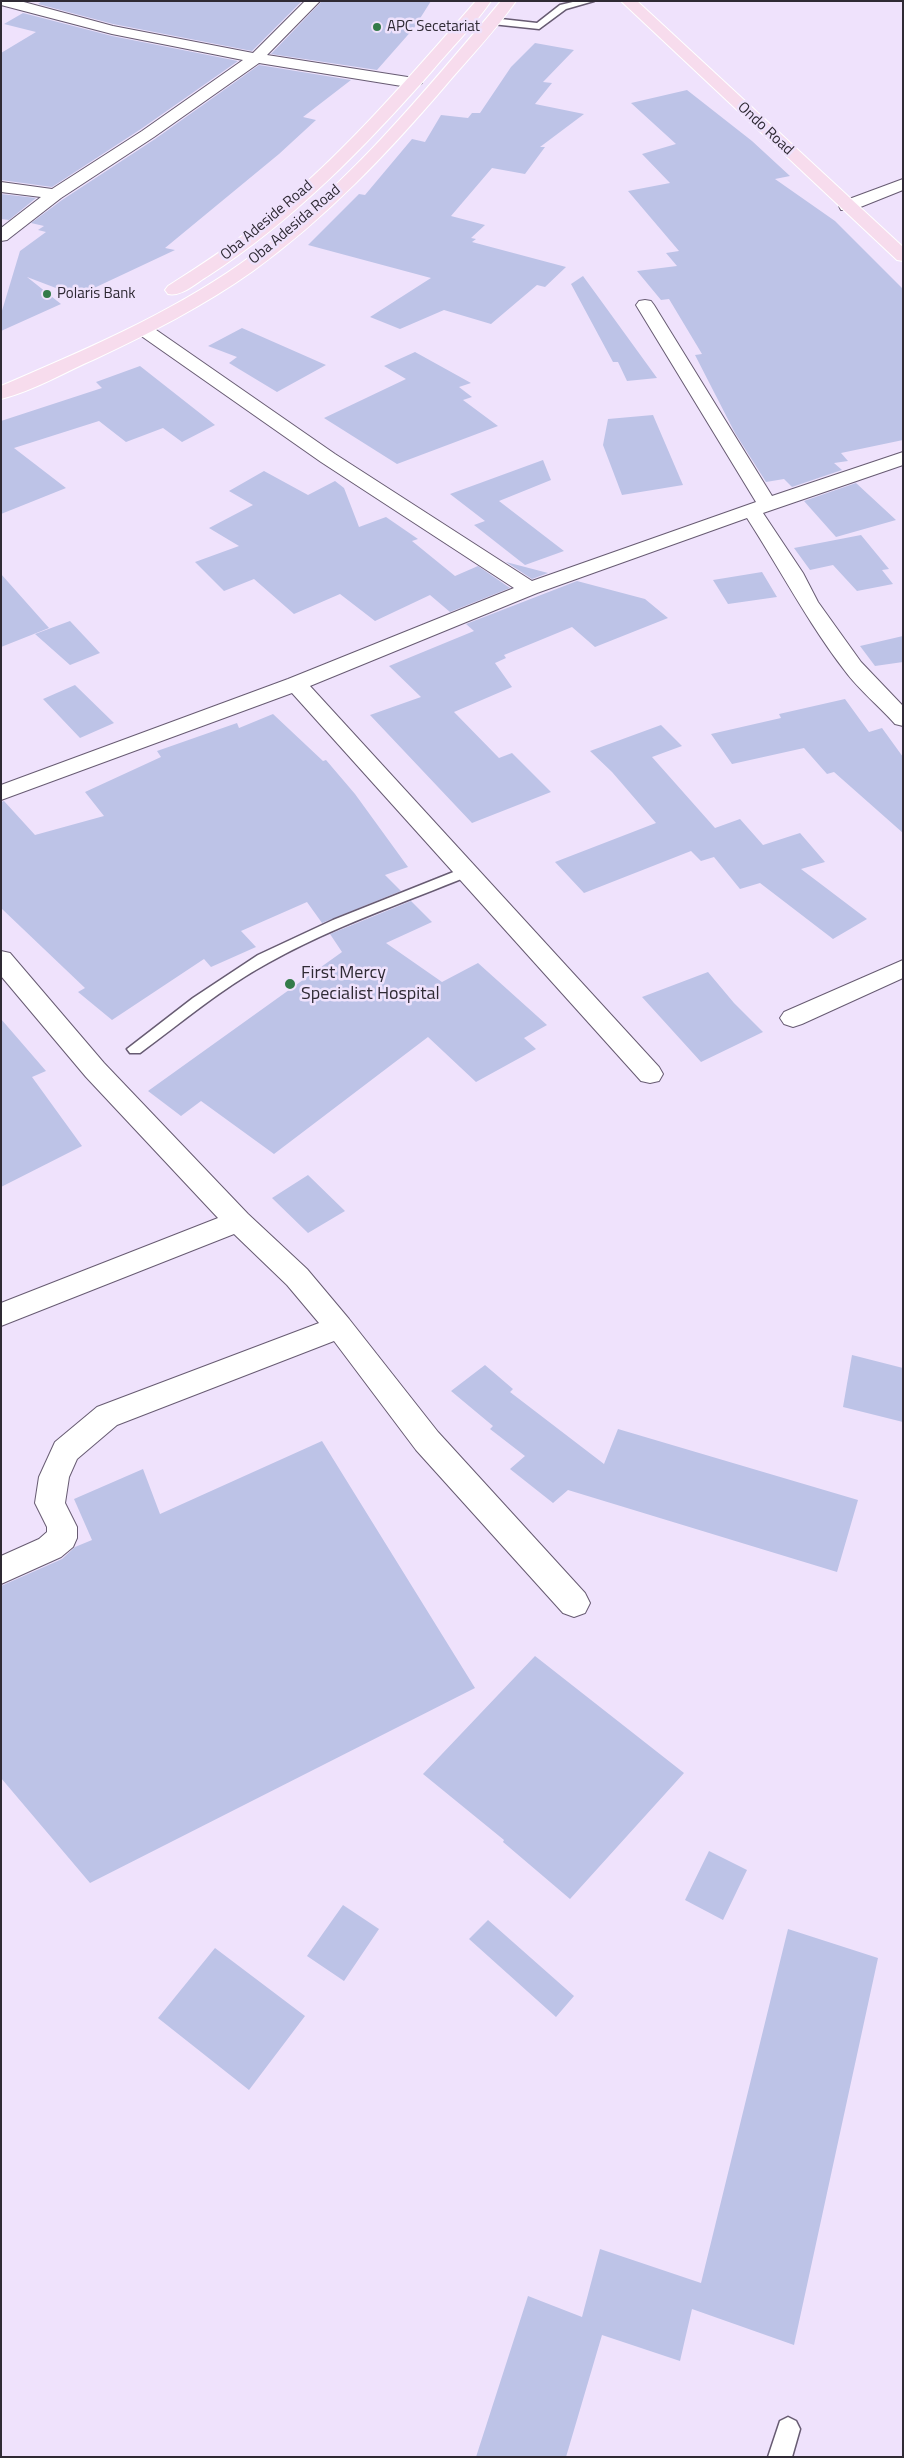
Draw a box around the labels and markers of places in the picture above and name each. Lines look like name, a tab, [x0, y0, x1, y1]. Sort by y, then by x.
place label: APC Secetariat	[387, 18, 480, 36]
marker: APC Secetariat	[371, 21, 383, 33]
place label: Polaris Bank	[57, 285, 135, 303]
marker: Polaris Bank	[41, 288, 53, 300]
place label: First Mercy Specialist Hospital	[301, 963, 440, 1006]
marker: First Mercy Specialist Hospital	[283, 977, 297, 991]

